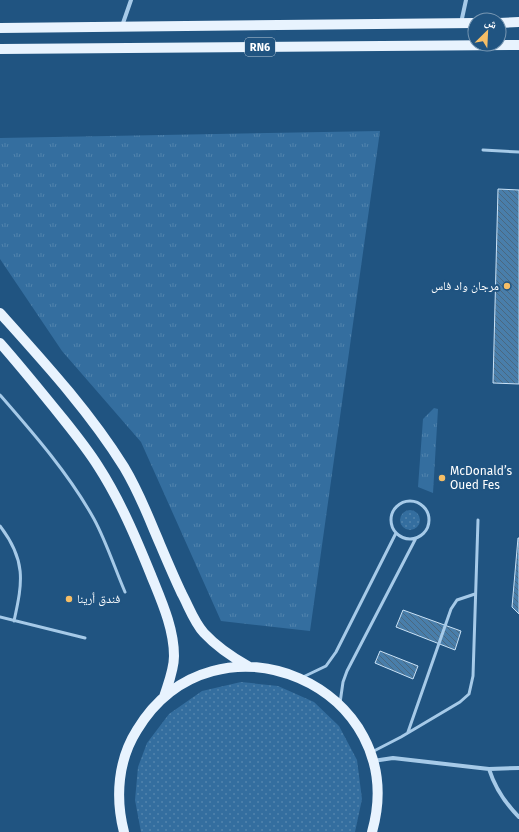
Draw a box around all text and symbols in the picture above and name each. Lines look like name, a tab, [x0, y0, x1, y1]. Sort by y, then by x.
north arrow	[467, 12, 507, 52]
text: ش	[482, 15, 499, 33]
road number: RN6	[245, 38, 275, 56]
place label: مرجان واد فاس	[431, 279, 499, 293]
marker: مرجان واد فاس	[502, 281, 512, 291]
place label: McDonald’s Oued Fes	[450, 464, 512, 492]
marker: McDonald’s Oued Fes	[437, 473, 447, 483]
place label: فندق أرينا	[77, 592, 120, 606]
marker: فندق أرينا	[64, 594, 74, 604]

